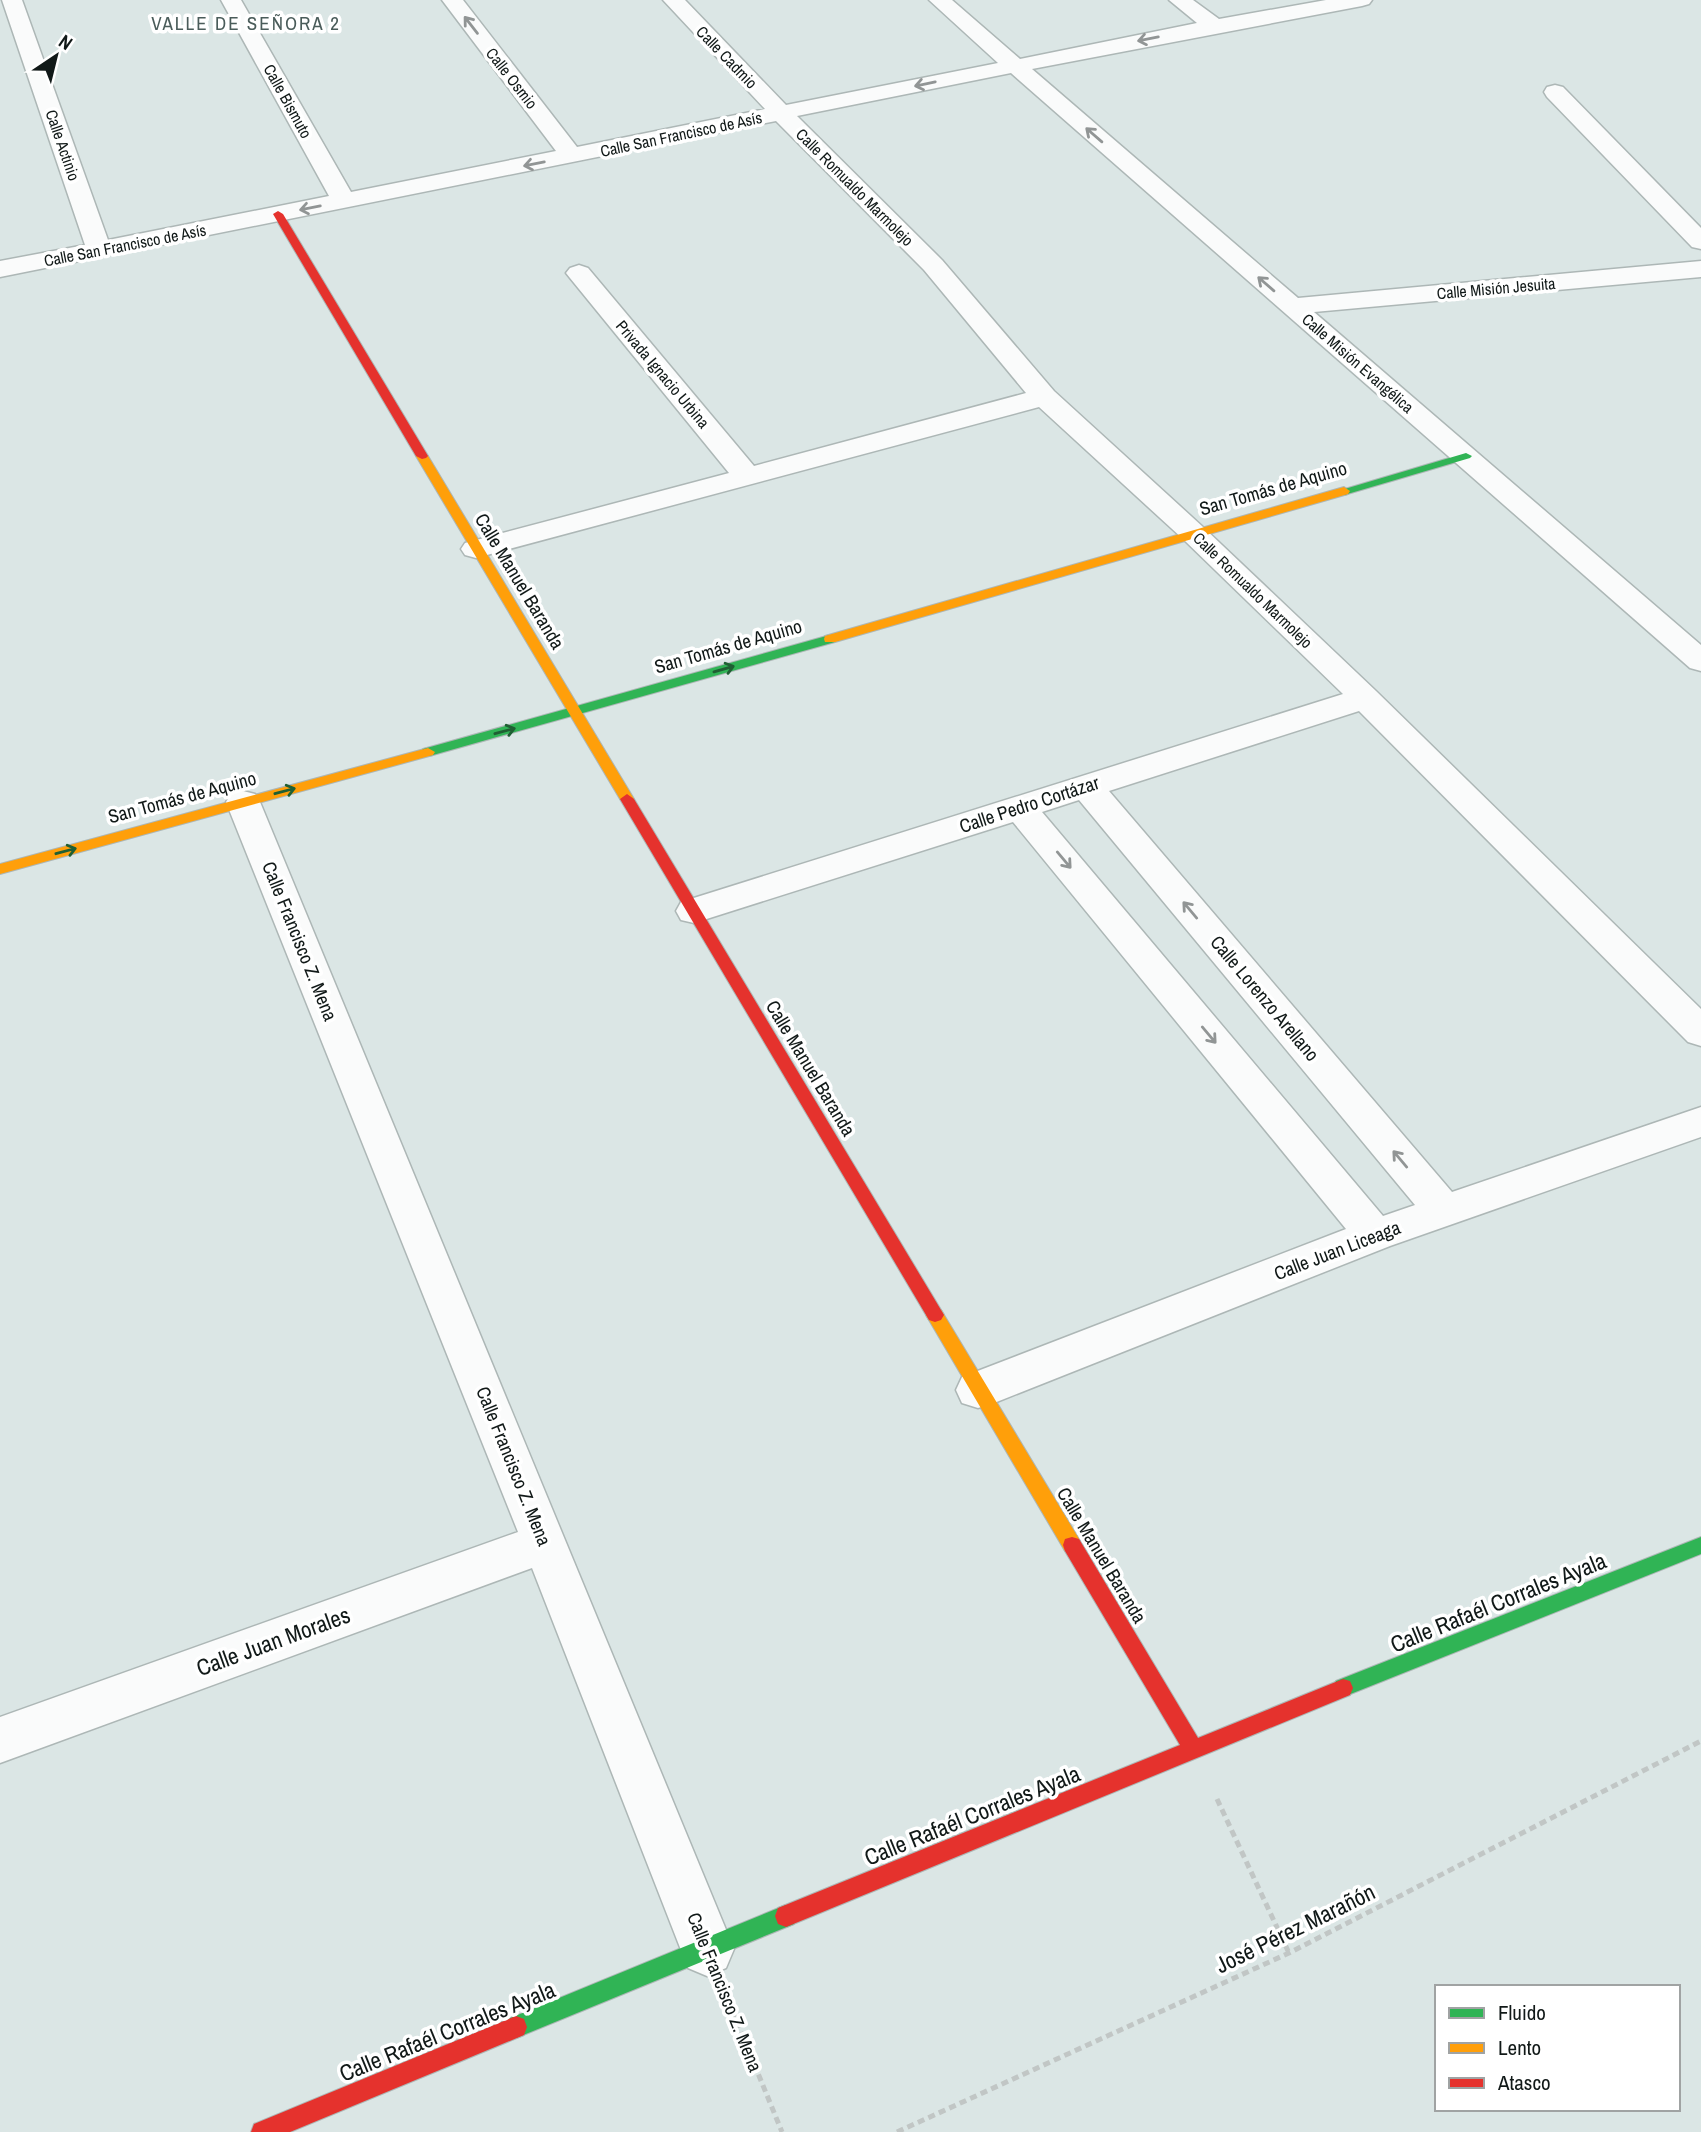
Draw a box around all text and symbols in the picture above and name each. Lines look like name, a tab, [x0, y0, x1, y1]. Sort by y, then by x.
district label: VALLE DE SEÑORA 2	[151, 10, 341, 36]
one-way arrow	[463, 16, 478, 34]
north arrow	[21, 21, 91, 91]
street label: Calle Cadmio	[691, 21, 763, 93]
text: N	[54, 28, 78, 56]
one-way arrow	[1137, 33, 1160, 47]
street label: Calle Osmio	[481, 43, 543, 113]
street label: Calle Bismuto	[259, 60, 317, 142]
one-way arrow	[914, 78, 937, 91]
street label: Calle San Francisco de Asís	[598, 106, 764, 162]
street label: Calle Actinio	[41, 107, 85, 183]
street label: Calle Romualdo Marmolejo	[791, 123, 919, 251]
one-way arrow	[1085, 127, 1103, 143]
one-way arrow	[523, 158, 546, 171]
one-way arrow	[299, 202, 322, 215]
street label: Calle San Francisco de Asís	[42, 218, 208, 272]
street label: Calle Misión Jesuita	[1436, 272, 1557, 304]
one-way arrow	[1257, 276, 1275, 292]
street label: Calle Misión Evangélica	[1297, 308, 1419, 418]
street label: Privada Ignacio Urbina	[611, 315, 715, 433]
street label: San Tomás de Aquino	[1196, 455, 1350, 521]
street label: Calle Manuel Baranda	[469, 508, 571, 654]
street label: Calle Romualdo Marmolejo	[1188, 527, 1318, 653]
street label: San Tomás de Aquino	[651, 613, 805, 679]
one-way arrow	[713, 662, 735, 675]
one-way arrow	[494, 724, 516, 737]
street label: San Tomás de Aquino	[105, 765, 259, 829]
street label: Calle Pedro Cortázar	[956, 769, 1103, 839]
one-way arrow	[274, 783, 296, 796]
one-way arrow	[55, 843, 77, 856]
one-way arrow	[1056, 851, 1072, 869]
street label: Calle Francisco Z. Mena	[256, 857, 344, 1025]
one-way arrow	[1183, 902, 1198, 920]
street label: Calle Lorenzo Arellano	[1205, 930, 1325, 1066]
street label: Calle Manuel Baranda	[760, 995, 862, 1141]
one-way arrow	[1201, 1026, 1217, 1044]
one-way arrow	[1392, 1151, 1408, 1169]
street label: Calle Juan Liceaga	[1270, 1214, 1404, 1286]
street label: Calle Francisco Z. Mena	[470, 1382, 558, 1550]
street label: Calle Manuel Baranda	[1051, 1482, 1153, 1628]
street label: Calle Rafaél Corrales Ayala	[1385, 1544, 1611, 1660]
street label: Calle Juan Morales	[192, 1599, 354, 1683]
street label: Calle Rafaél Corrales Ayala	[859, 1757, 1085, 1873]
street label: José Pérez Marañón	[1210, 1876, 1380, 1980]
street label: Calle Francisco Z. Mena	[681, 1908, 769, 2076]
street label: Calle Rafaél Corrales Ayala	[334, 1973, 560, 2089]
legend	[1435, 1985, 1680, 2111]
text: Fluido	[1498, 1998, 1546, 2027]
text: Lento	[1498, 2033, 1541, 2062]
text: Atasco	[1497, 2068, 1551, 2097]

